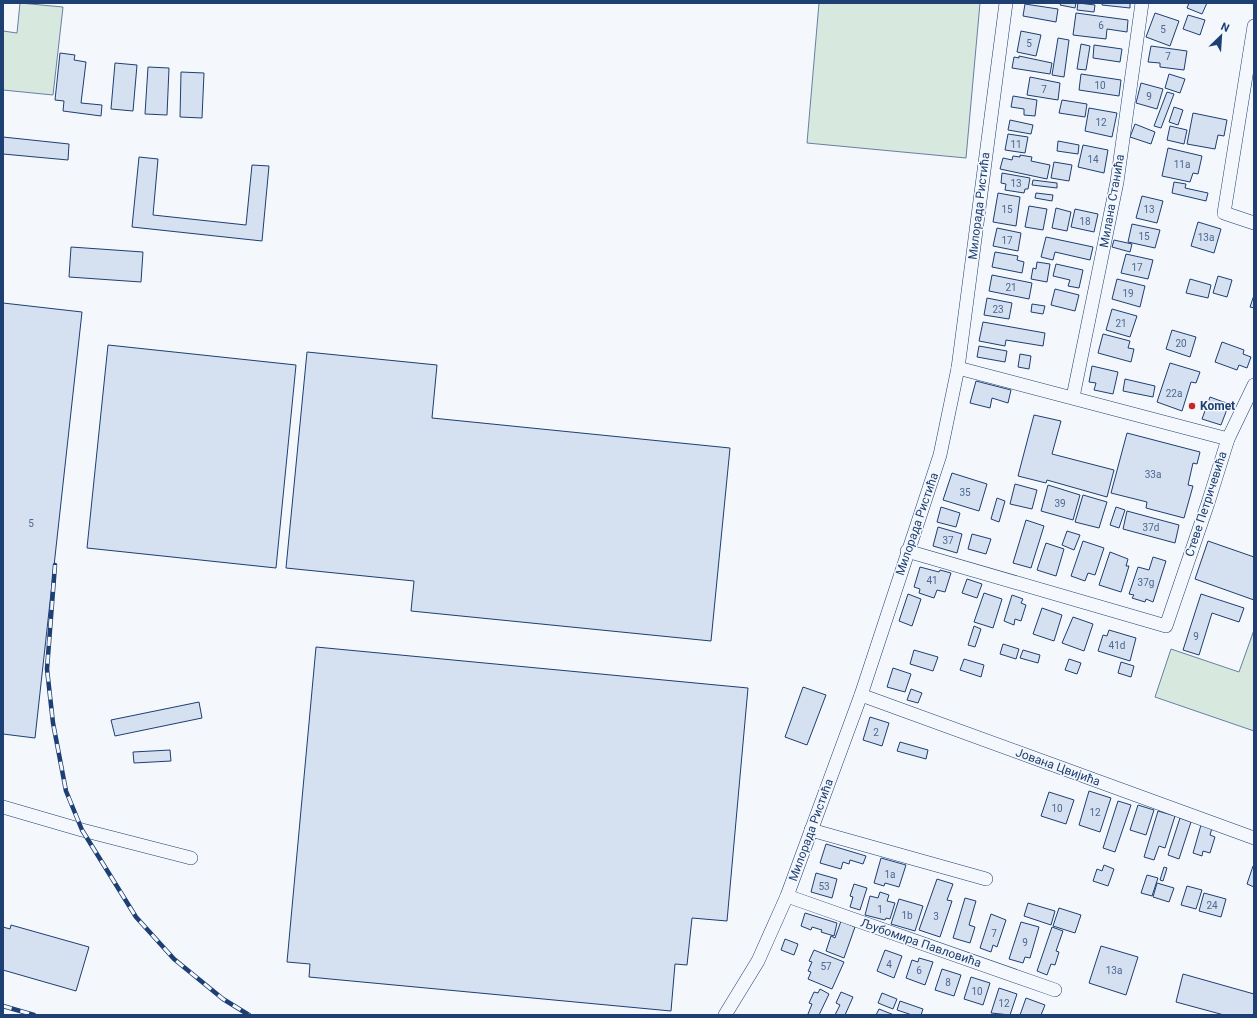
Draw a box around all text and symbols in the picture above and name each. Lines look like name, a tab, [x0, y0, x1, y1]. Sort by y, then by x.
north arrow	[1201, 16, 1241, 56]
house number: 6	[1098, 20, 1104, 31]
text: N	[1219, 20, 1231, 35]
house number: 5	[1160, 24, 1166, 35]
house number: 5	[1026, 38, 1032, 49]
house number: 7	[1165, 51, 1171, 62]
house number: 10	[1094, 80, 1106, 91]
house number: 7	[1041, 84, 1047, 95]
house number: 9	[1146, 91, 1152, 102]
house number: 12	[1095, 117, 1107, 128]
house number: 11	[1010, 139, 1022, 150]
street label: Милорада Ристића	[965, 152, 993, 260]
street label: Милана Станића	[1097, 153, 1127, 249]
house number: 14	[1087, 154, 1099, 165]
house number: 11a	[1174, 159, 1190, 170]
house number: 13	[1010, 178, 1022, 189]
house number: 15	[1001, 204, 1013, 215]
house number: 13	[1143, 204, 1155, 215]
house number: 18	[1079, 216, 1091, 227]
house number: 15	[1138, 231, 1150, 242]
house number: 13a	[1198, 232, 1214, 243]
house number: 17	[1001, 235, 1013, 246]
house number: 17	[1131, 262, 1143, 273]
house number: 21	[1005, 282, 1017, 293]
house number: 19	[1122, 288, 1134, 299]
house number: 23	[992, 304, 1004, 315]
house number: 21	[1115, 318, 1127, 329]
house number: 20	[1175, 338, 1187, 349]
house number: 22a	[1166, 388, 1182, 399]
place label: Komet	[1200, 399, 1235, 413]
marker: Komet	[1187, 401, 1197, 411]
street label: Стеве Петричевића	[1182, 450, 1230, 558]
house number: 33a	[1145, 469, 1161, 480]
street label: Милорада Ристића	[893, 471, 941, 577]
house number: 35	[959, 487, 971, 498]
house number: 39	[1054, 498, 1066, 509]
house number: 5	[28, 518, 34, 529]
house number: 37d	[1143, 522, 1159, 533]
house number: 37	[942, 535, 954, 546]
house number: 41	[926, 575, 938, 586]
house number: 37g	[1138, 577, 1154, 588]
house number: 9	[1193, 631, 1199, 642]
house number: 41d	[1109, 640, 1125, 651]
house number: 2	[873, 727, 879, 738]
street label: Јована Цвијића	[1014, 745, 1102, 789]
street label: Милорада Ристића	[786, 777, 836, 883]
house number: 10	[1051, 803, 1063, 814]
house number: 12	[1089, 807, 1101, 818]
house number: 1a	[884, 869, 896, 880]
house number: 53	[818, 881, 830, 892]
house number: 24	[1206, 900, 1218, 911]
house number: 1	[877, 904, 883, 915]
house number: 1b	[901, 910, 913, 921]
house number: 3	[933, 911, 939, 922]
street label: Љубомира Павловића	[859, 916, 983, 970]
house number: 7	[991, 928, 997, 939]
house number: 9	[1022, 937, 1028, 948]
house number: 4	[886, 959, 892, 970]
house number: 57	[820, 961, 832, 972]
house number: 6	[916, 965, 922, 976]
house number: 13a	[1106, 965, 1122, 976]
house number: 8	[945, 977, 951, 988]
house number: 10	[971, 986, 983, 997]
house number: 12	[998, 998, 1010, 1009]

